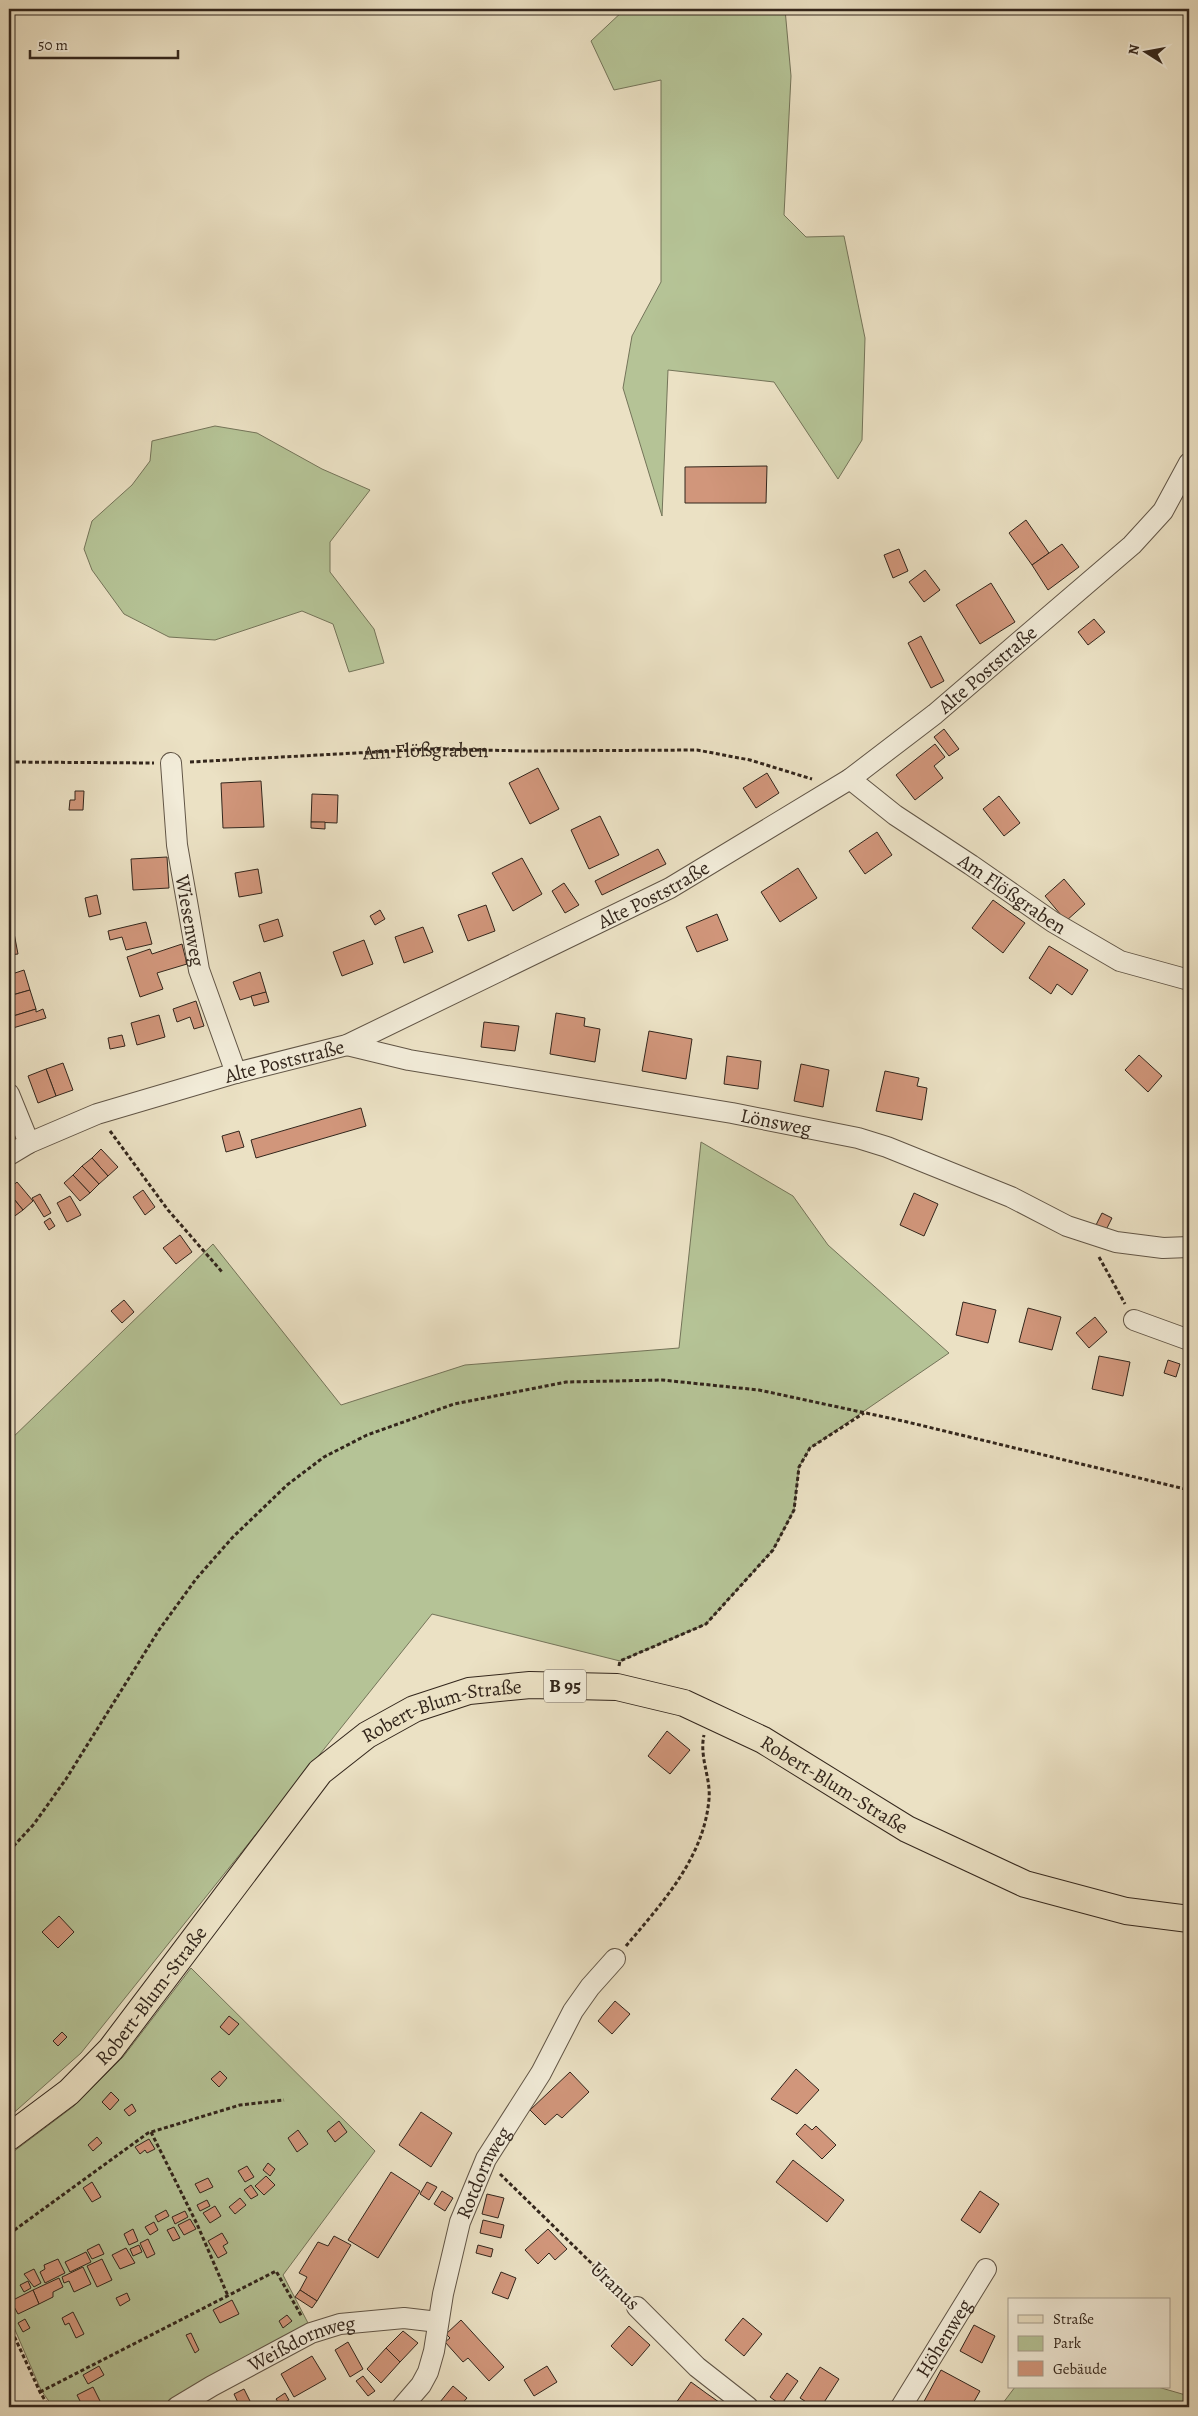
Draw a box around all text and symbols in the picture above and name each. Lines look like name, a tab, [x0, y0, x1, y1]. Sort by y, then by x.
scale bar	[30, 28, 178, 60]
north arrow	[1120, 28, 1170, 78]
text: 50 m	[38, 35, 68, 55]
text: N	[1123, 43, 1144, 56]
street label: Alte Poststraße	[931, 619, 1043, 720]
street label: Am Flößgraben	[361, 735, 489, 766]
street label: Am Flößgraben	[952, 846, 1071, 940]
street label: Alte Poststraße	[592, 854, 714, 935]
street label: Wiesenweg	[169, 872, 212, 969]
street label: Alte Poststraße	[220, 1033, 347, 1089]
street label: Lönsweg	[738, 1102, 814, 1142]
road number: B 95	[544, 1670, 586, 1702]
street label: Robert-Blum-Straße	[357, 1672, 523, 1749]
street label: Robert-Blum-Straße	[756, 1728, 913, 1840]
street label: Robert-Blum-Straße	[89, 1920, 213, 2071]
street label: Rotdornweg	[449, 2121, 517, 2223]
street label: Uranus	[584, 2256, 646, 2316]
street label: Höhenweg	[909, 2294, 978, 2382]
legend	[1008, 2298, 1170, 2388]
street label: Weißdornweg	[242, 2309, 356, 2378]
text: Straße	[1053, 2309, 1094, 2329]
text: Park	[1053, 2333, 1082, 2353]
text: Gebäude	[1053, 2359, 1107, 2379]

